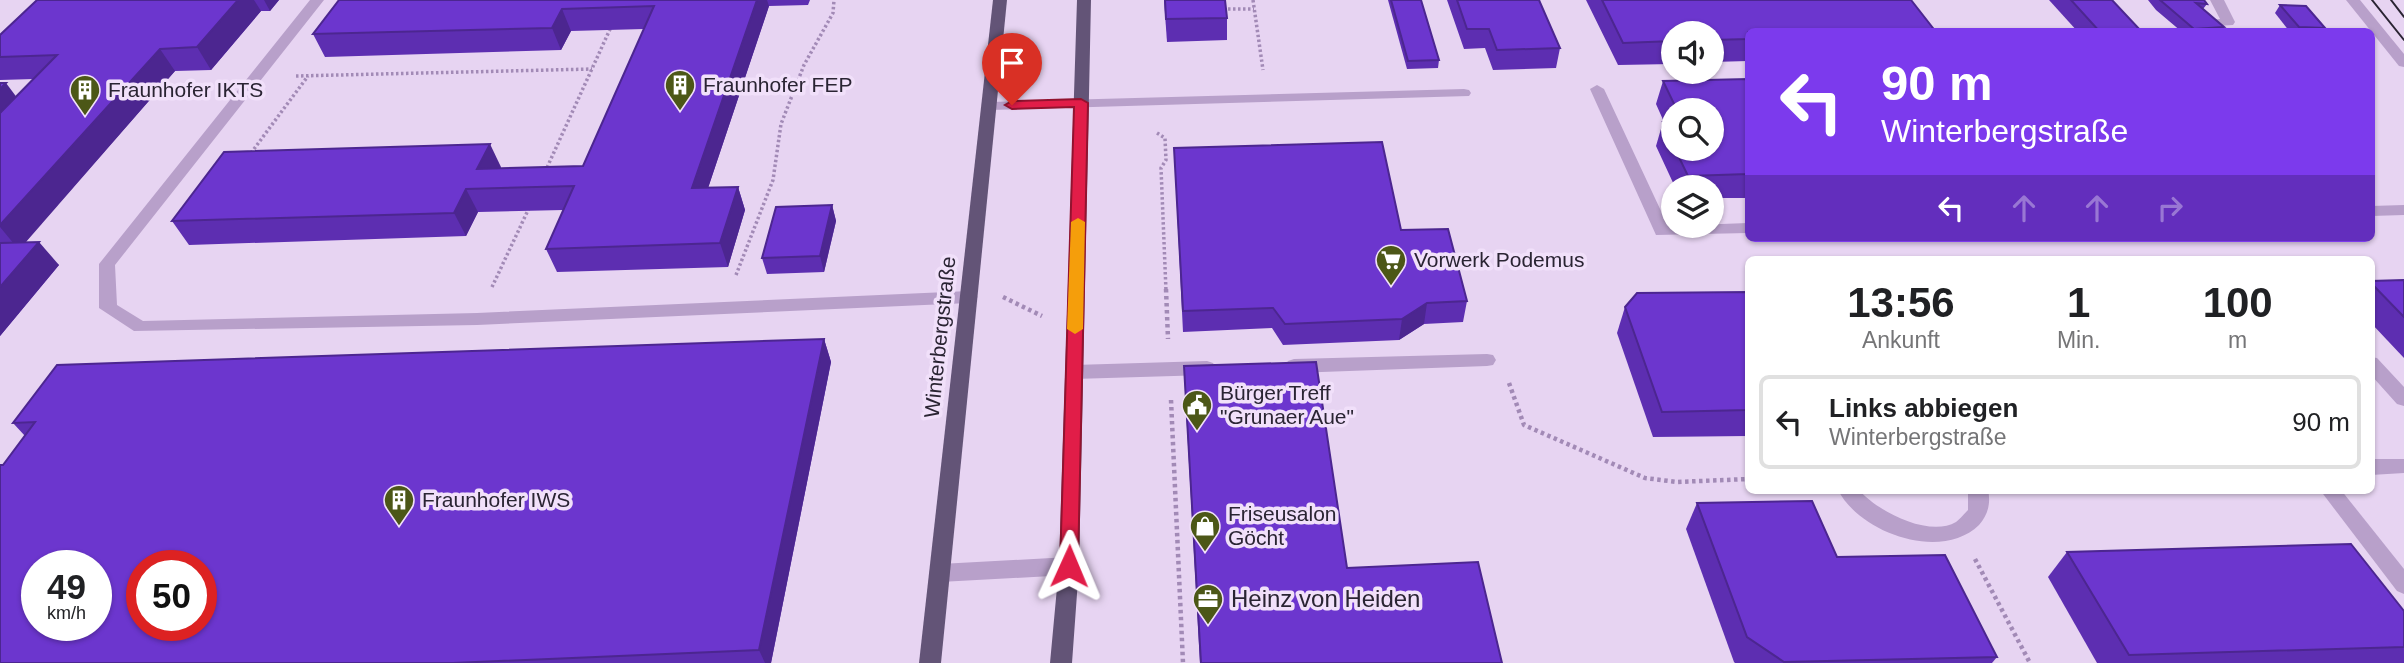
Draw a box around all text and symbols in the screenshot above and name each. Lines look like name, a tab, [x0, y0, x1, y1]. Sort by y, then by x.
map controls	[1661, 21, 1724, 238]
button: sound	[1661, 21, 1724, 84]
pin	[982, 33, 1042, 105]
icon: arrive	[993, 44, 1031, 82]
icon: left	[1766, 56, 1857, 147]
text: 90 m	[1881, 56, 1993, 110]
building icon: Fraunhofer FEP	[663, 68, 697, 112]
building icon: Fraunhofer IKTS	[68, 73, 102, 117]
place label: Fraunhofer FEP	[703, 73, 852, 96]
place label: Fraunhofer IKTS	[108, 78, 263, 101]
button: search	[1661, 98, 1724, 161]
text: Winterbergstraße	[1881, 113, 2128, 149]
button: layers	[1661, 175, 1724, 238]
icon: left	[1932, 189, 1970, 227]
icon: ahead	[2005, 189, 2043, 227]
icon: ahead	[2078, 189, 2116, 227]
icon: right	[2151, 189, 2189, 227]
supermarket icon: Vorwerk Podemus	[1374, 243, 1408, 287]
place label: Vorwerk Podemus	[1414, 248, 1584, 271]
street label: Winterbergstraße	[920, 255, 959, 419]
text: 13:56	[1847, 279, 1955, 326]
text: 1	[2067, 279, 2090, 326]
text: 100	[2203, 279, 2273, 326]
text: Ankunft	[1862, 327, 1940, 353]
text: Min.	[2057, 327, 2100, 353]
text: m	[2228, 327, 2247, 353]
place label: Bürger Treff "Grunaer Aue"	[1220, 381, 1354, 428]
public building icon: Bürger Treff "Grunaer Aue"	[1180, 388, 1214, 432]
text: Links abbiegen	[1829, 393, 2018, 423]
icon: left	[1770, 403, 1808, 441]
text: 90 m	[2292, 407, 2350, 437]
text: Winterbergstraße	[1829, 424, 2007, 450]
building icon: Fraunhofer IWS	[382, 483, 416, 527]
place label: Fraunhofer IWS	[422, 488, 570, 511]
place label: Friseusalon Göcht	[1228, 502, 1337, 549]
shop icon: Friseusalon Göcht	[1188, 509, 1222, 553]
position arrow	[1032, 529, 1106, 603]
speed limit sign: 50	[126, 550, 217, 641]
text: 49	[47, 567, 86, 606]
office icon: Heinz von Heiden	[1191, 582, 1225, 626]
place label: Heinz von Heiden	[1231, 585, 1420, 612]
text: km/h	[47, 603, 86, 623]

